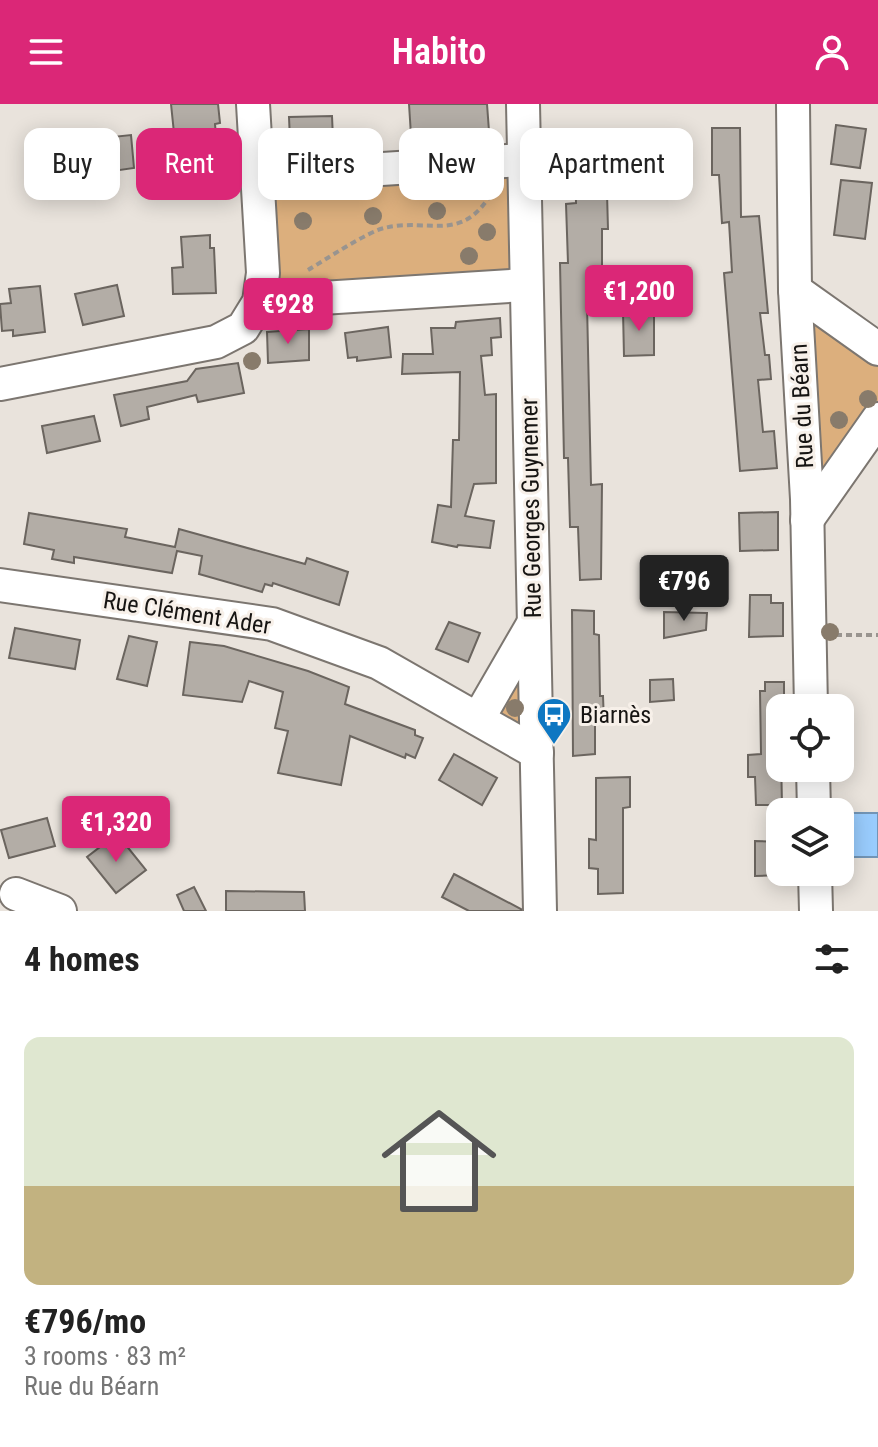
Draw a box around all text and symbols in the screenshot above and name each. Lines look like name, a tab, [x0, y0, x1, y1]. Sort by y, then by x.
icon: menu	[24, 30, 68, 74]
icon: person	[810, 30, 854, 74]
text: Habito	[392, 31, 486, 73]
chip: Buy	[24, 128, 120, 200]
chip: Rent	[136, 128, 242, 200]
chip: Filters	[258, 128, 383, 200]
chip: New	[399, 128, 504, 200]
chip: Apartment	[520, 128, 693, 200]
pin: €1,200	[574, 265, 704, 333]
text: €1,200	[603, 276, 675, 306]
pin: €928	[241, 278, 335, 346]
text: €928	[262, 289, 314, 319]
street label: Rue du Béarn	[785, 343, 819, 469]
street label: Rue Georges Guynemer	[515, 398, 547, 618]
pin: €796	[637, 555, 731, 623]
text: €796	[658, 566, 710, 596]
street label: Rue Clément Ader	[101, 586, 273, 640]
map controls	[766, 694, 854, 886]
button: locate	[766, 694, 854, 782]
bus stop icon: Biarnès	[535, 696, 573, 746]
place label: Biarnès	[580, 701, 651, 729]
pin: €1,320	[51, 796, 181, 864]
button: layers	[766, 798, 854, 886]
text: €1,320	[80, 807, 152, 837]
icon: filters	[810, 937, 854, 981]
text: 4 homes	[24, 939, 140, 979]
icon: home	[367, 1089, 511, 1233]
text: €796/mo	[24, 1301, 146, 1341]
text: 3 rooms · 83 m²	[24, 1341, 186, 1371]
text: Rue du Béarn	[24, 1371, 159, 1401]

